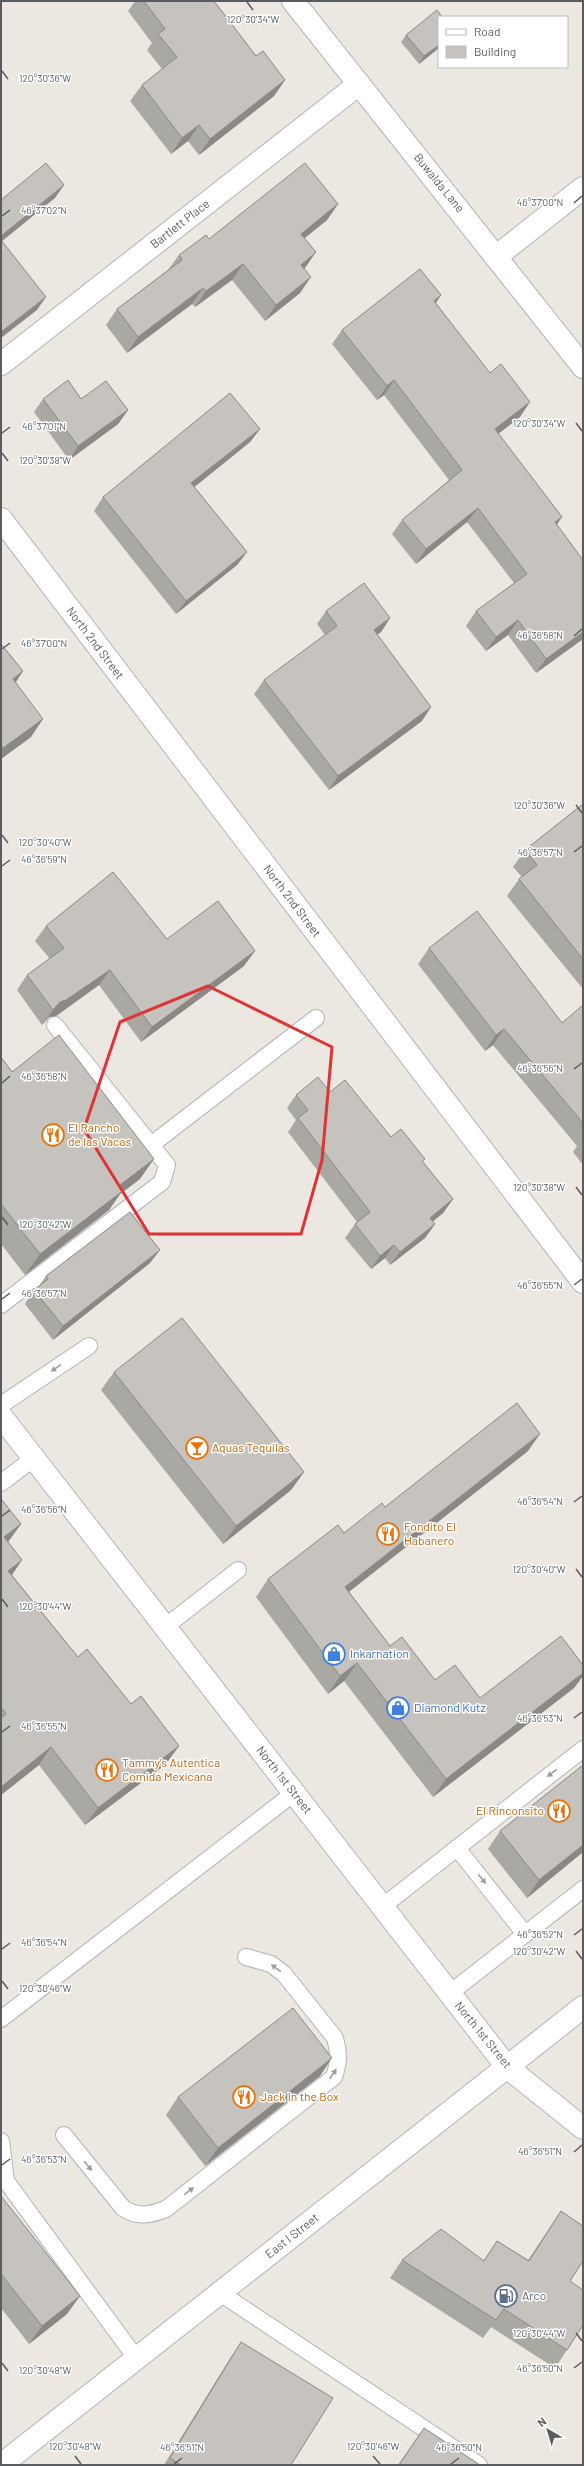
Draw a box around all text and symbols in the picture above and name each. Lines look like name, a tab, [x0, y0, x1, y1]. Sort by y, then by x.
text: 120°30'34"W	[227, 13, 279, 25]
legend	[438, 16, 568, 68]
text: Road	[474, 24, 501, 38]
text: Building	[474, 44, 516, 58]
text: 120°30'36"W	[19, 72, 71, 84]
street label: Buwalda Lane	[412, 150, 468, 215]
street label: Bartlett Place	[147, 196, 212, 251]
text: 46°37'00"N	[517, 196, 563, 208]
text: 46°37'02"N	[21, 204, 67, 216]
text: 120°30'34"W	[513, 417, 565, 429]
text: 46°37'01"N	[22, 420, 66, 432]
text: 120°30'38"W	[19, 454, 71, 466]
street label: North 2nd Street	[64, 603, 128, 681]
text: 46°36'58"N	[517, 629, 563, 641]
text: 46°37'00"N	[21, 637, 67, 649]
text: 120°30'36"W	[513, 799, 565, 811]
text: 120°30'40"W	[19, 836, 72, 848]
text: 46°36'57"N	[517, 846, 563, 858]
text: 46°36'59"N	[21, 853, 67, 865]
street label: North 2nd Street	[261, 861, 325, 939]
text: 46°36'56"N	[517, 1062, 563, 1074]
text: 46°36'58"N	[21, 1070, 67, 1082]
place label: El Rancho de las Vacas	[68, 1120, 131, 1148]
restaurant icon: El Rancho de las Vacas	[40, 1122, 66, 1148]
text: 120°30'38"W	[513, 1181, 565, 1193]
text: 120°30'42"W	[19, 1218, 72, 1230]
text: 46°36'55"N	[517, 1279, 563, 1291]
text: 46°36'57"N	[21, 1287, 67, 1299]
one-way arrow	[51, 1364, 61, 1372]
bar icon: Aquas Tequilas	[184, 1435, 210, 1461]
place label: Aquas Tequilas	[212, 1440, 290, 1454]
text: 46°36'54"N	[517, 1495, 563, 1507]
text: 46°36'56"N	[21, 1503, 67, 1515]
place label: Fondito El Habanero	[404, 1519, 456, 1547]
restaurant icon: Fondito El Habanero	[375, 1521, 401, 1547]
text: 120°30'40"W	[513, 1563, 566, 1575]
text: 120°30'44"W	[19, 1600, 72, 1612]
shop icon: Inkarnation	[321, 1641, 347, 1667]
place label: Inkarnation	[350, 1646, 409, 1660]
shop icon: Diamond Kutz	[385, 1695, 411, 1721]
place label: Diamond Kutz	[414, 1700, 486, 1714]
text: 46°36'53"N	[517, 1712, 563, 1724]
text: 46°36'55"N	[21, 1720, 67, 1732]
street label: North 1st Street	[254, 1743, 316, 1816]
place label: Tammy's Autentica Comida Mexicana	[122, 1755, 220, 1783]
restaurant icon: Tammy's Autentica Comida Mexicana	[94, 1757, 120, 1783]
one-way arrow	[547, 1768, 558, 1777]
restaurant icon: El Rinconsito	[546, 1798, 572, 1824]
place label: El Rinconsito	[476, 1803, 544, 1817]
one-way arrow	[477, 1873, 486, 1884]
text: 46°36'52"N	[517, 1928, 563, 1940]
text: 46°36'54"N	[21, 1936, 67, 1948]
text: 120°30'42"W	[513, 1945, 566, 1957]
one-way arrow	[271, 1964, 282, 1972]
text: 120°30'46"W	[19, 1982, 71, 1994]
street label: North 1st Street	[453, 1998, 515, 2071]
one-way arrow	[329, 2069, 337, 2080]
restaurant icon: Jack in the Box	[231, 2084, 257, 2110]
place label: Jack in the Box	[260, 2089, 339, 2103]
text: 46°36'51"N	[518, 2145, 562, 2157]
text: 46°36'53"N	[21, 2153, 67, 2165]
one-way arrow	[84, 2160, 93, 2171]
one-way arrow	[183, 2187, 194, 2195]
street label: East I Street	[262, 2210, 321, 2260]
fuel station icon: Arco	[493, 2283, 519, 2309]
place label: Arco	[522, 2288, 546, 2302]
text: 120°30'44"W	[513, 2327, 566, 2339]
text: 46°36'50"N	[517, 2362, 563, 2374]
text: 120°30'48"W	[19, 2364, 71, 2376]
north arrow	[528, 2410, 568, 2450]
text: N	[535, 2414, 548, 2429]
text: 120°30'48"W	[49, 2440, 101, 2452]
text: 120°30'46"W	[347, 2440, 399, 2452]
text: 46°36'51"N	[160, 2441, 204, 2453]
text: 46°36'50"N	[436, 2441, 482, 2453]

